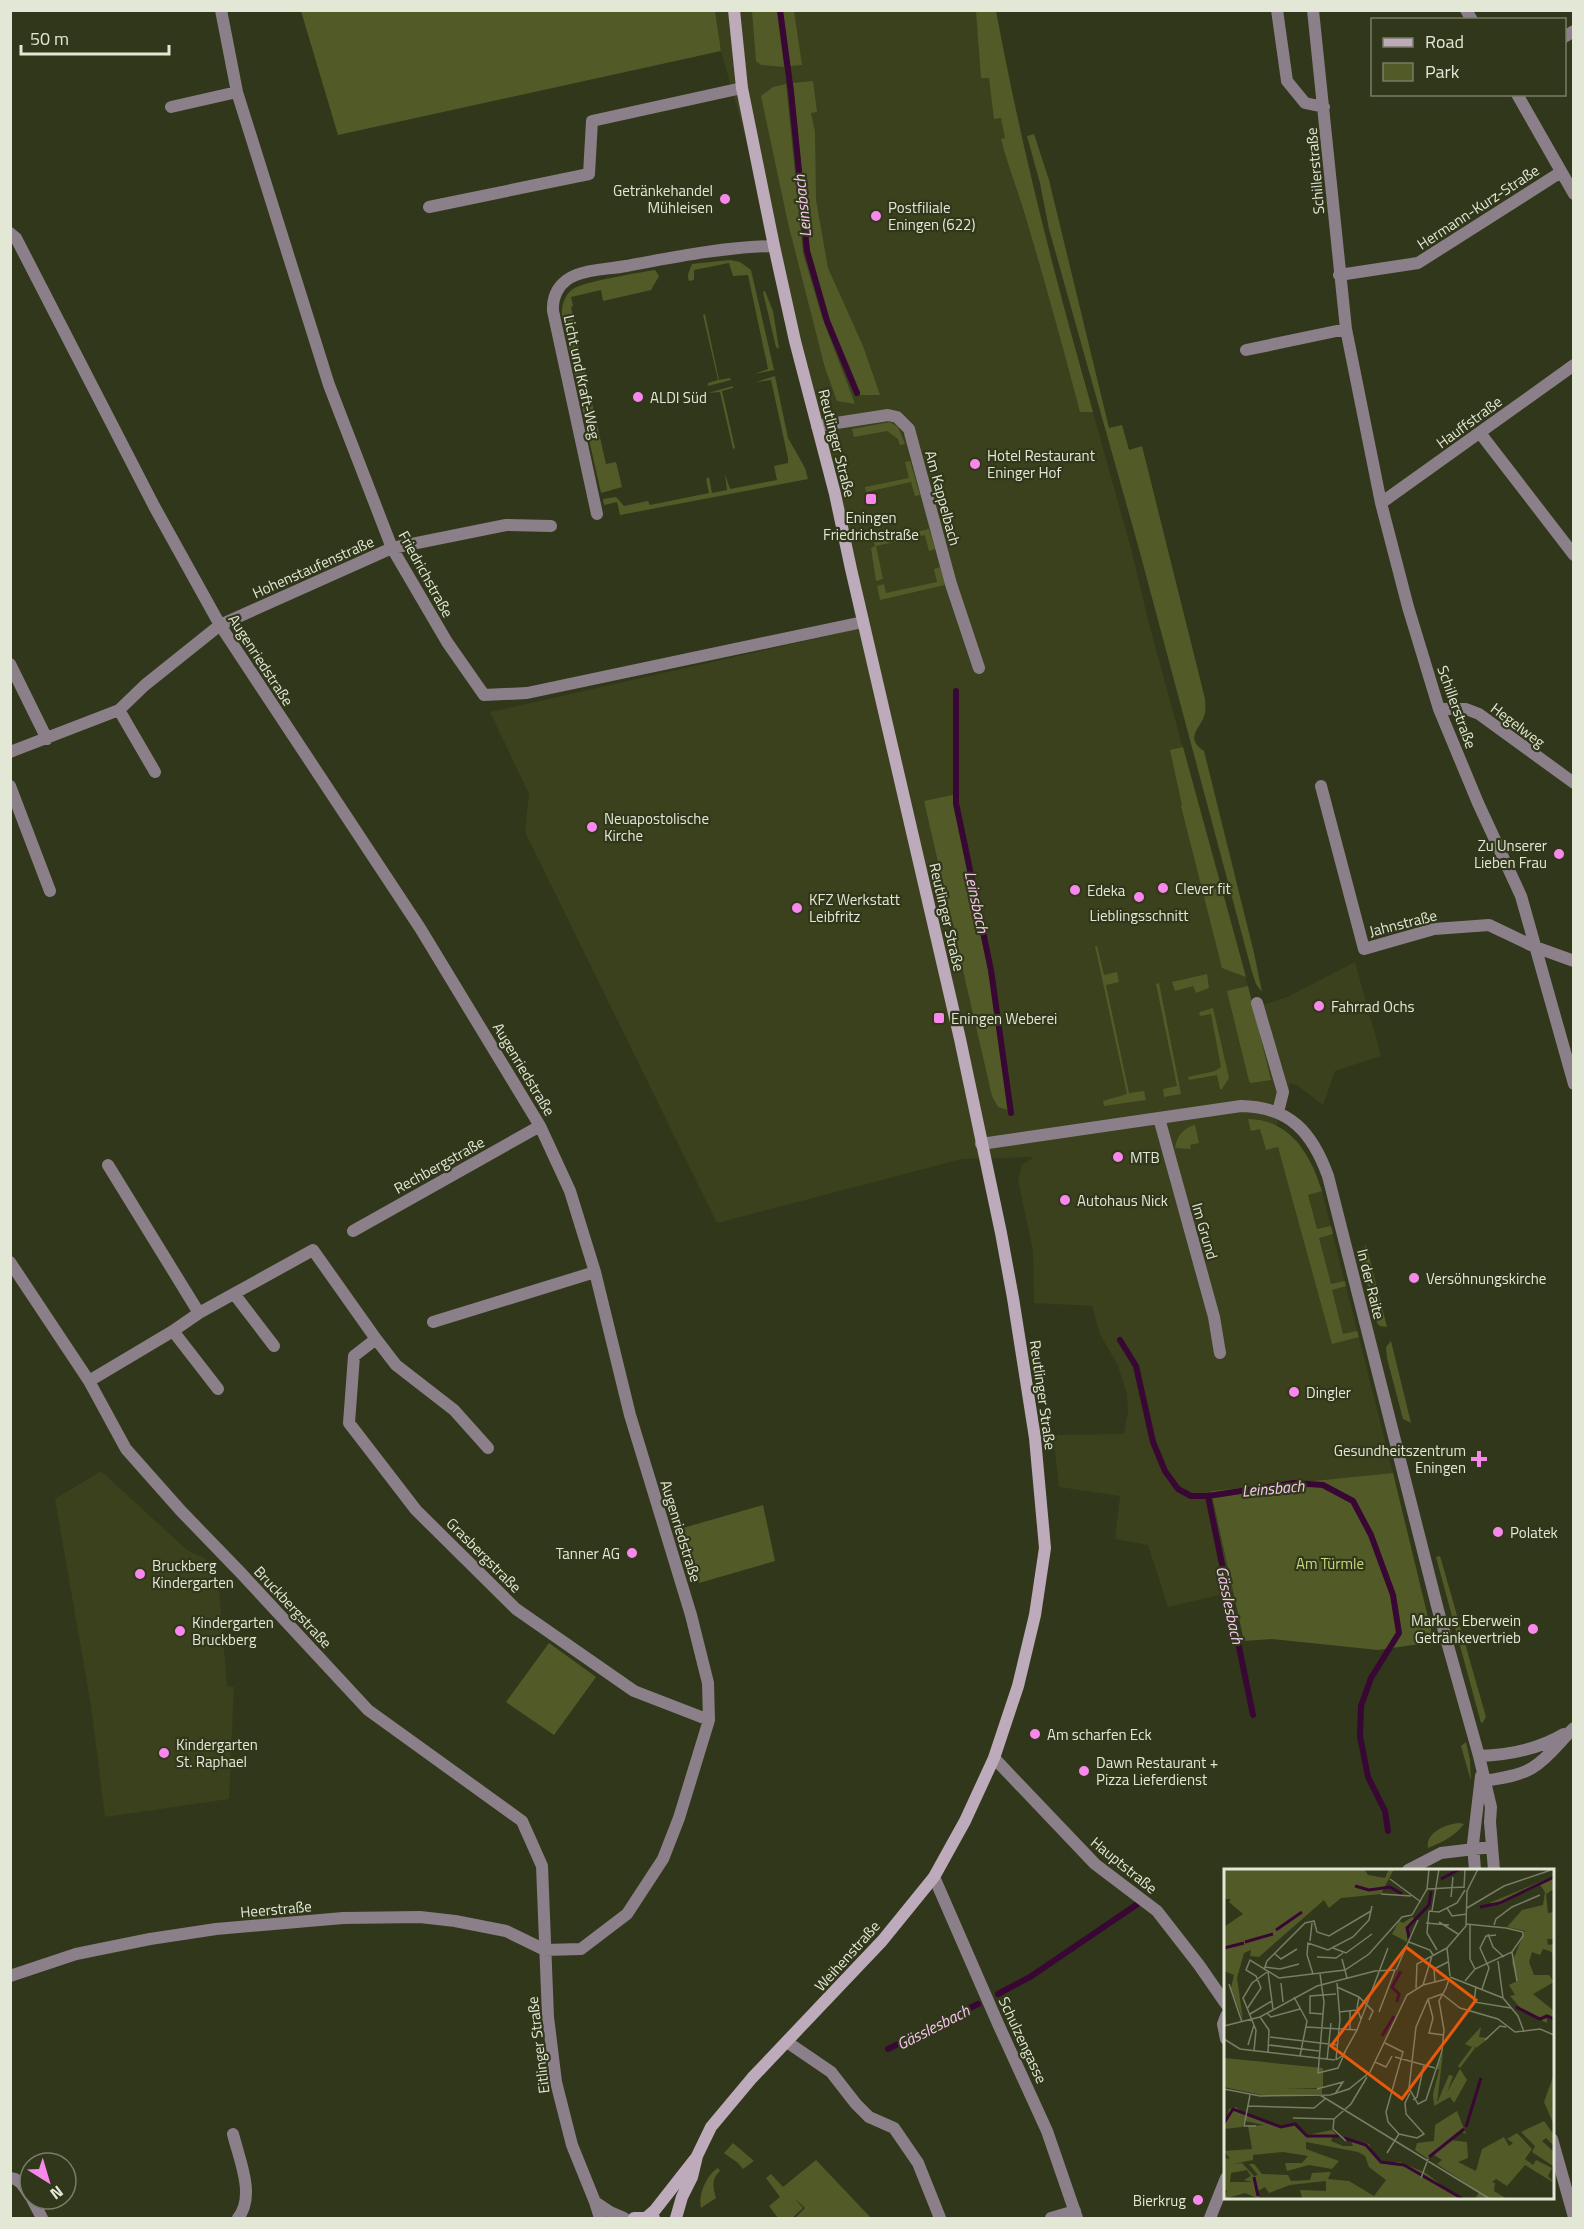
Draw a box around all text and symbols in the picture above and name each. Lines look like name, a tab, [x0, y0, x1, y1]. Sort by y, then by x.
scale bar	[21, 18, 170, 56]
legend	[1371, 18, 1566, 96]
text: 50 m	[30, 25, 69, 52]
text: Road	[1425, 28, 1464, 55]
text: Park	[1425, 58, 1460, 85]
street label: Schillerstraße	[1300, 127, 1330, 215]
street label: Hermann-Kurz-Straße	[1412, 159, 1544, 255]
water label: Leinsbach	[787, 173, 817, 238]
place label: Getränkehandel Mühleisen	[613, 179, 713, 219]
marker: Getränkehandel Mühleisen	[718, 192, 732, 206]
place label: Postfiliale Eningen (622)	[888, 196, 975, 236]
marker: Postfiliale Eningen (622)	[869, 209, 883, 223]
street label: Licht und Kraft-Weg	[558, 313, 606, 442]
place label: ALDI Süd	[650, 386, 707, 409]
street label: Reutlinger Straße	[812, 387, 862, 499]
marker: ALDI Süd	[631, 390, 645, 404]
street label: Hauffstraße	[1431, 390, 1507, 454]
place label: Hotel Restaurant Eninger Hof	[987, 444, 1096, 484]
street label: Am Kappelbach	[919, 448, 967, 548]
marker: Hotel Restaurant Eninger Hof	[968, 457, 982, 471]
marker: Eningen Friedrichstraße	[864, 492, 878, 506]
place label: Eningen Friedrichstraße	[823, 506, 919, 546]
street label: Friedrichstraße	[393, 527, 459, 621]
street label: Hohenstaufenstraße	[248, 530, 378, 604]
street label: Augenriedstraße	[223, 610, 299, 710]
street label: Schillerstraße	[1431, 662, 1483, 752]
street label: Hegelweg	[1486, 697, 1550, 753]
place label: Neuapostolische Kirche	[604, 807, 709, 847]
marker: Neuapostolische Kirche	[585, 820, 599, 834]
place label: Zu Unserer Lieben Frau	[1474, 834, 1547, 874]
marker: Zu Unserer Lieben Frau	[1552, 847, 1566, 861]
street label: Reutlinger Straße	[923, 861, 971, 973]
water label: Leinsbach	[959, 869, 995, 936]
place label: Clever fit	[1175, 877, 1231, 900]
place label: Edeka	[1087, 879, 1126, 902]
marker: Clever fit	[1156, 881, 1170, 895]
marker: Edeka	[1068, 883, 1082, 897]
place label: KFZ Werkstatt Leibfritz	[809, 888, 901, 928]
marker: Lieblingsschnitt	[1132, 890, 1146, 904]
marker: KFZ Werkstatt Leibfritz	[790, 901, 804, 915]
street label: Jahnstraße	[1367, 903, 1439, 943]
place label: Lieblingsschnitt	[1090, 904, 1189, 927]
place label: Fahrrad Ochs	[1331, 995, 1415, 1018]
marker: Fahrrad Ochs	[1312, 999, 1326, 1013]
place label: Eningen Weberei	[951, 1007, 1057, 1030]
marker: Eningen Weberei	[932, 1011, 946, 1025]
street label: Augenriedstraße	[487, 1018, 561, 1120]
street label: Rechbergstraße	[389, 1131, 489, 1199]
place label: MTB	[1130, 1146, 1160, 1169]
marker: MTB	[1111, 1150, 1125, 1164]
place label: Autohaus Nick	[1077, 1189, 1168, 1212]
marker: Autohaus Nick	[1058, 1193, 1072, 1207]
street label: Im Grund	[1186, 1200, 1224, 1262]
street label: In der Raite	[1351, 1246, 1391, 1322]
place label: Versöhnungskirche	[1426, 1267, 1546, 1290]
marker: Versöhnungskirche	[1407, 1271, 1421, 1285]
street label: Reutlinger Straße	[1024, 1339, 1062, 1451]
place label: Dingler	[1306, 1381, 1351, 1404]
marker: Dingler	[1287, 1385, 1301, 1399]
place label: Gesundheitszentrum Eningen	[1334, 1439, 1466, 1479]
marker: Gesundheitszentrum Eningen	[1470, 1450, 1488, 1468]
water label: Leinsbach	[1241, 1473, 1306, 1503]
street label: Augenriedstraße	[655, 1477, 707, 1585]
street label: Grasbergstraße	[441, 1512, 527, 1598]
place label: Polatek	[1510, 1521, 1558, 1544]
marker: Polatek	[1491, 1525, 1505, 1539]
place label: Tanner AG	[556, 1542, 620, 1565]
marker: Tanner AG	[625, 1546, 639, 1560]
park label: Am Türmle	[1296, 1552, 1364, 1575]
place label: Bruckberg Kindergarten	[152, 1554, 234, 1594]
street label: Bruckbergstraße	[249, 1561, 337, 1653]
water label: Gässlesbach	[1210, 1564, 1250, 1647]
marker: Bruckberg Kindergarten	[133, 1567, 147, 1581]
place label: Markus Eberwein Getränkevertrieb	[1411, 1609, 1521, 1649]
place label: Kindergarten Bruckberg	[192, 1611, 274, 1651]
marker: Markus Eberwein Getränkevertrieb	[1526, 1622, 1540, 1636]
marker: Kindergarten Bruckberg	[173, 1624, 187, 1638]
place label: Am scharfen Eck	[1047, 1723, 1152, 1746]
marker: Am scharfen Eck	[1028, 1727, 1042, 1741]
place label: Kindergarten St. Raphael	[176, 1733, 258, 1773]
marker: Kindergarten St. Raphael	[157, 1746, 171, 1760]
place label: Dawn Restaurant + Pizza Lieferdienst	[1096, 1751, 1218, 1791]
marker: Dawn Restaurant + Pizza Lieferdienst	[1077, 1764, 1091, 1778]
street label: Hauptstraße	[1086, 1831, 1162, 1899]
inset map	[1224, 1869, 1554, 2199]
street label: Heerstraße	[239, 1894, 313, 1924]
street label: Weihenstraße	[809, 1915, 885, 1997]
street label: Schulzengasse	[993, 1993, 1053, 2087]
street label: Eitlinger Straße	[521, 1995, 555, 2095]
water label: Gässlesbach	[892, 1998, 975, 2056]
north arrow	[18, 2151, 78, 2211]
text: N	[45, 2180, 69, 2206]
place label: Bierkrug	[1133, 2189, 1186, 2212]
marker: Bierkrug	[1191, 2193, 1205, 2207]

